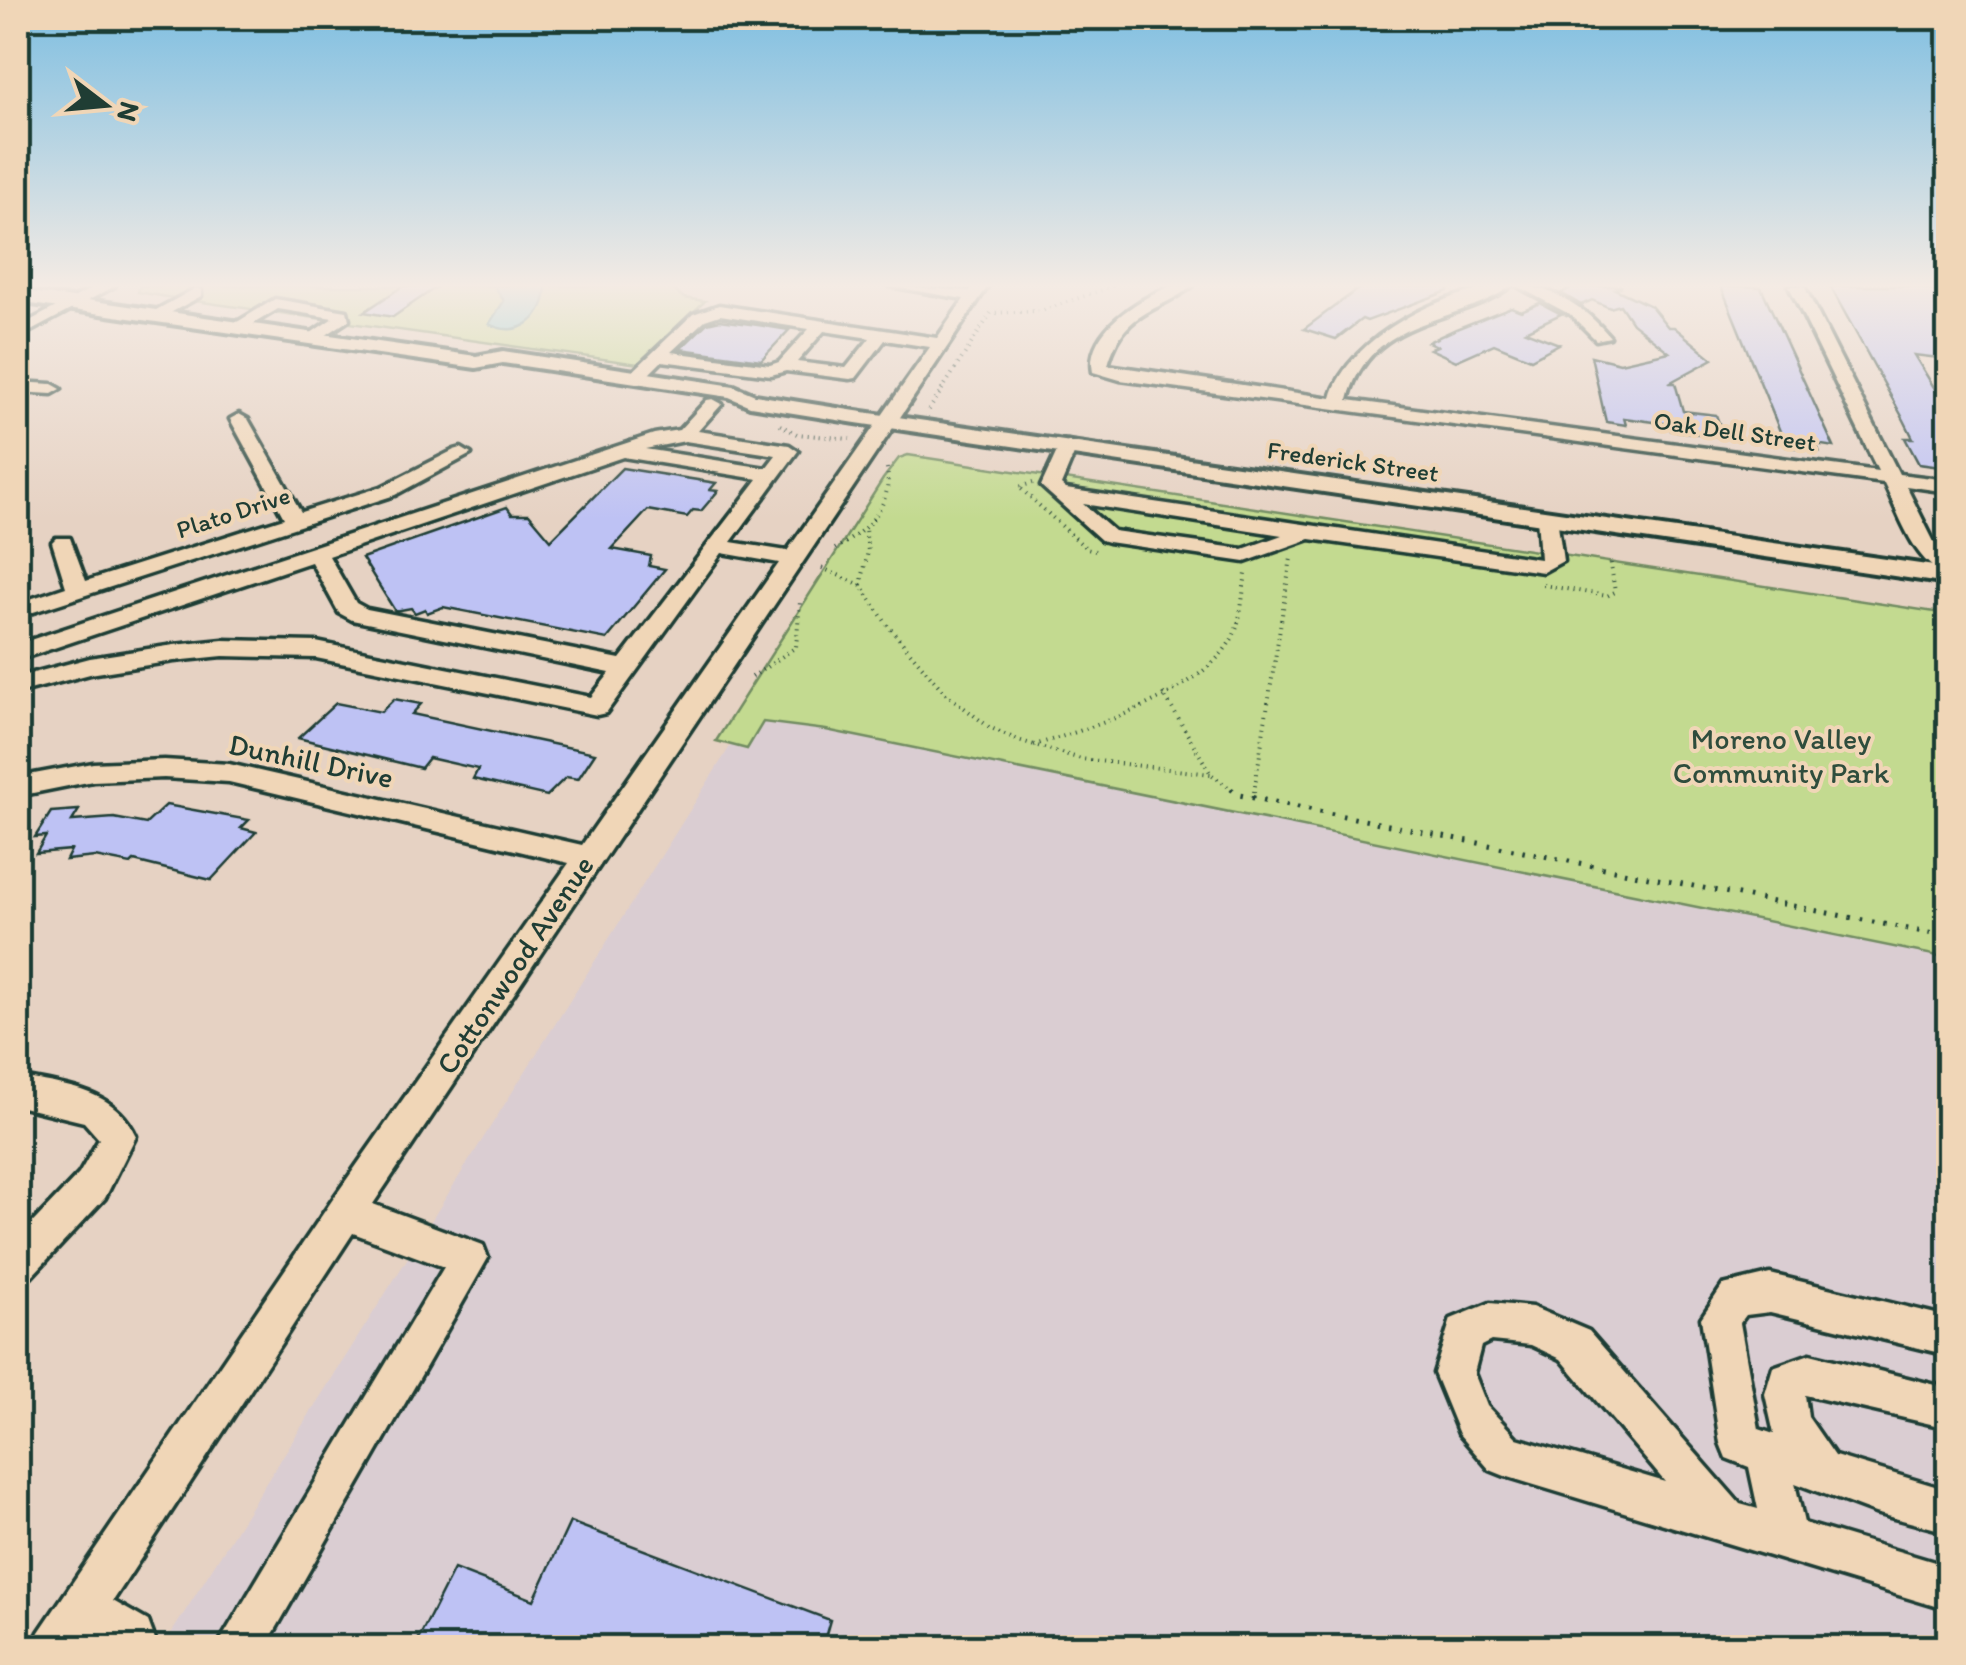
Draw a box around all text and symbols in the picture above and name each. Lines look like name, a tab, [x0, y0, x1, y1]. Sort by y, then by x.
north arrow	[55, 55, 155, 155]
text: N	[110, 98, 148, 126]
street label: Oak Dell Street	[1652, 405, 1818, 457]
street label: Frederick Street	[1265, 434, 1441, 488]
street label: Plato Drive	[172, 480, 294, 544]
park label: Moreno Valley Community Park	[1673, 720, 1890, 791]
street label: Dunhill Drive	[226, 725, 397, 796]
street label: Cottonwood Avenue	[428, 848, 602, 1081]

